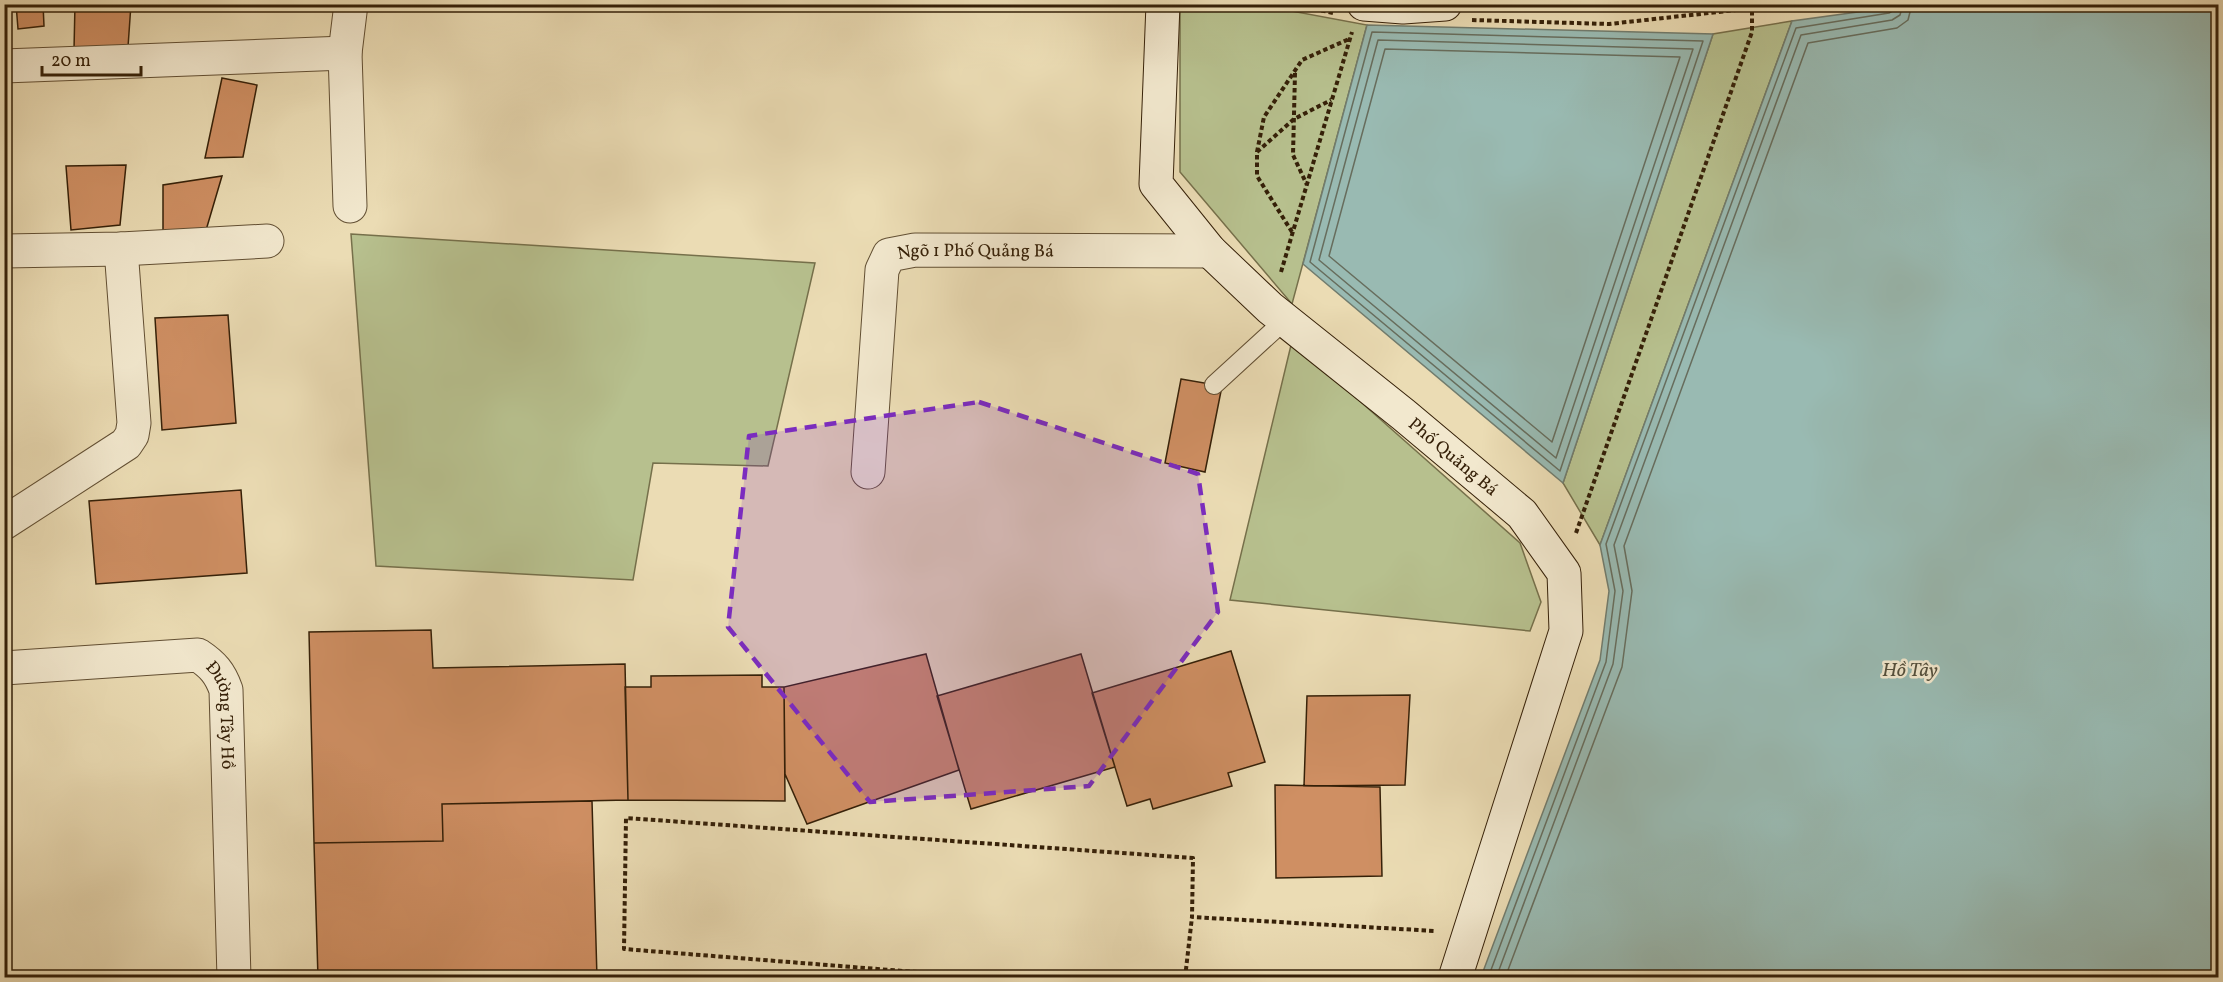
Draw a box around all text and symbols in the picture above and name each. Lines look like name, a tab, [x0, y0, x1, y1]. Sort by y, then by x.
scale bar	[42, 39, 141, 77]
text: 20 m	[51, 49, 91, 74]
street label: Ngõ 1 Phố Quảng Bá	[895, 239, 1054, 267]
street label: Phố Quảng Bá	[1402, 413, 1503, 503]
street label: Đường Tây Hồ	[199, 656, 239, 770]
water label: Hồ Tây	[1882, 657, 1938, 685]

